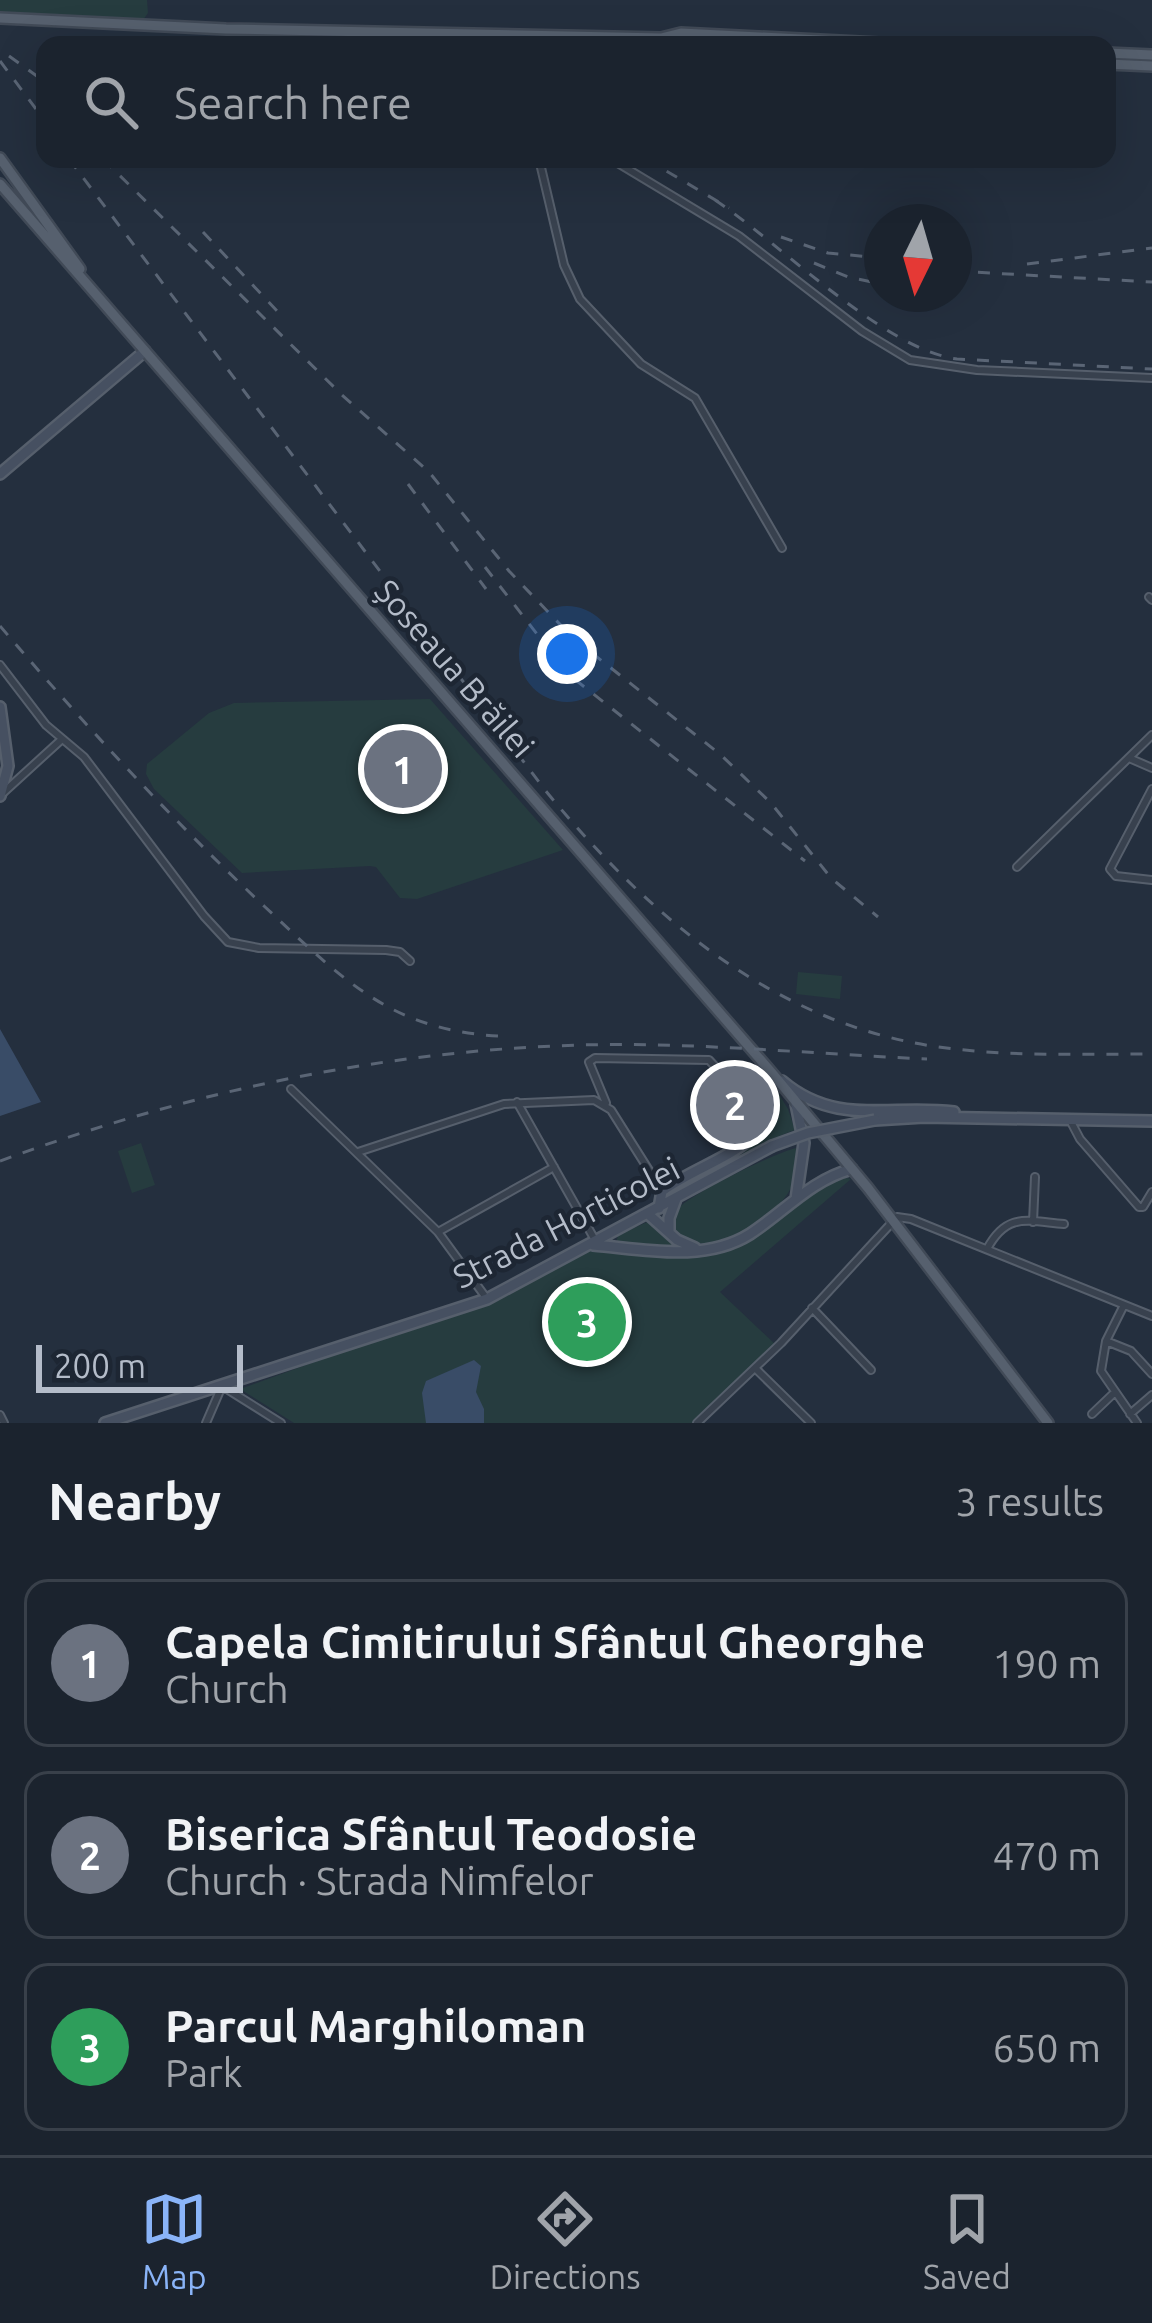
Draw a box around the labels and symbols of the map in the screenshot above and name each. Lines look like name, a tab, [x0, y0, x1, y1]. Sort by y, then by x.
north arrow	[864, 204, 972, 312]
street label: Șoseaua Brăilei	[368, 572, 542, 764]
your location	[537, 624, 597, 684]
pin: 1	[364, 724, 442, 814]
pin: 2	[696, 1060, 774, 1150]
street label: Strada Horticolei	[447, 1149, 685, 1295]
pin: 3	[548, 1277, 626, 1367]
scale bar	[36, 1339, 243, 1392]

